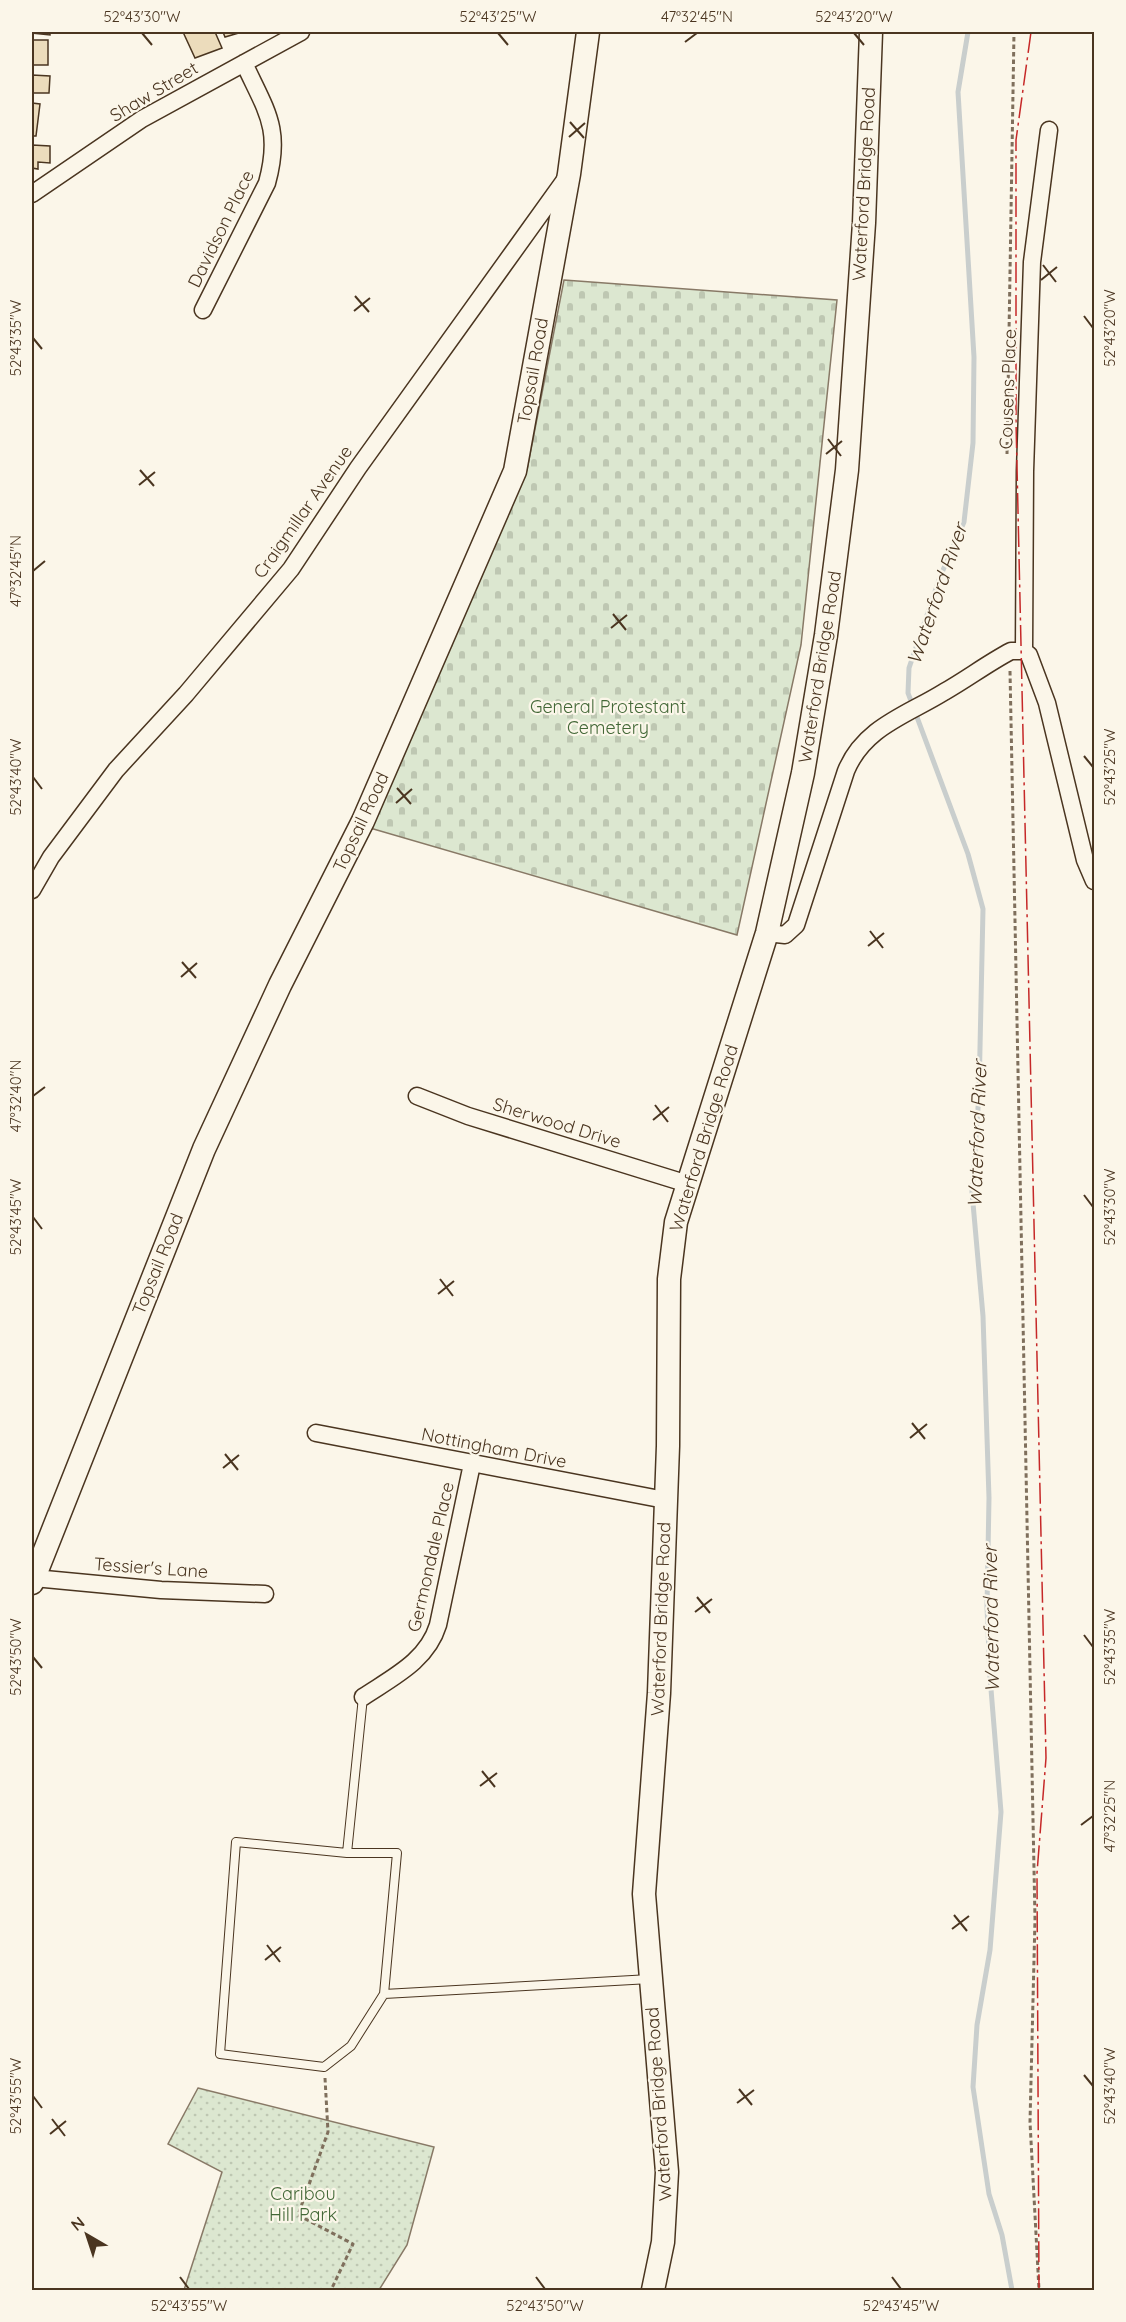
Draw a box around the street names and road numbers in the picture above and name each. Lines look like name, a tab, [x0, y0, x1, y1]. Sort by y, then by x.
street label: Shaw Street	[105, 56, 202, 127]
street label: Waterford Bridge Road	[847, 86, 880, 282]
street label: Davidson Place	[182, 166, 259, 291]
street label: Topsail Road	[512, 316, 553, 426]
street label: Cousens Place	[994, 328, 1021, 450]
street label: Craigmillar Avenue	[248, 441, 357, 583]
street label: Waterford Bridge Road	[793, 569, 846, 765]
street label: Topsail Road	[327, 768, 394, 875]
street label: Waterford Bridge Road	[664, 1042, 743, 1234]
street label: Sherwood Drive	[490, 1092, 624, 1153]
street label: Topsail Road	[127, 1210, 188, 1318]
street label: Nottingham Drive	[420, 1422, 569, 1473]
street label: Germondale Place	[402, 1480, 459, 1634]
street label: Waterford Bridge Road	[646, 1521, 675, 1716]
street label: Tessier's Lane	[93, 1552, 209, 1583]
street label: Waterford Bridge Road	[640, 2006, 677, 2202]

